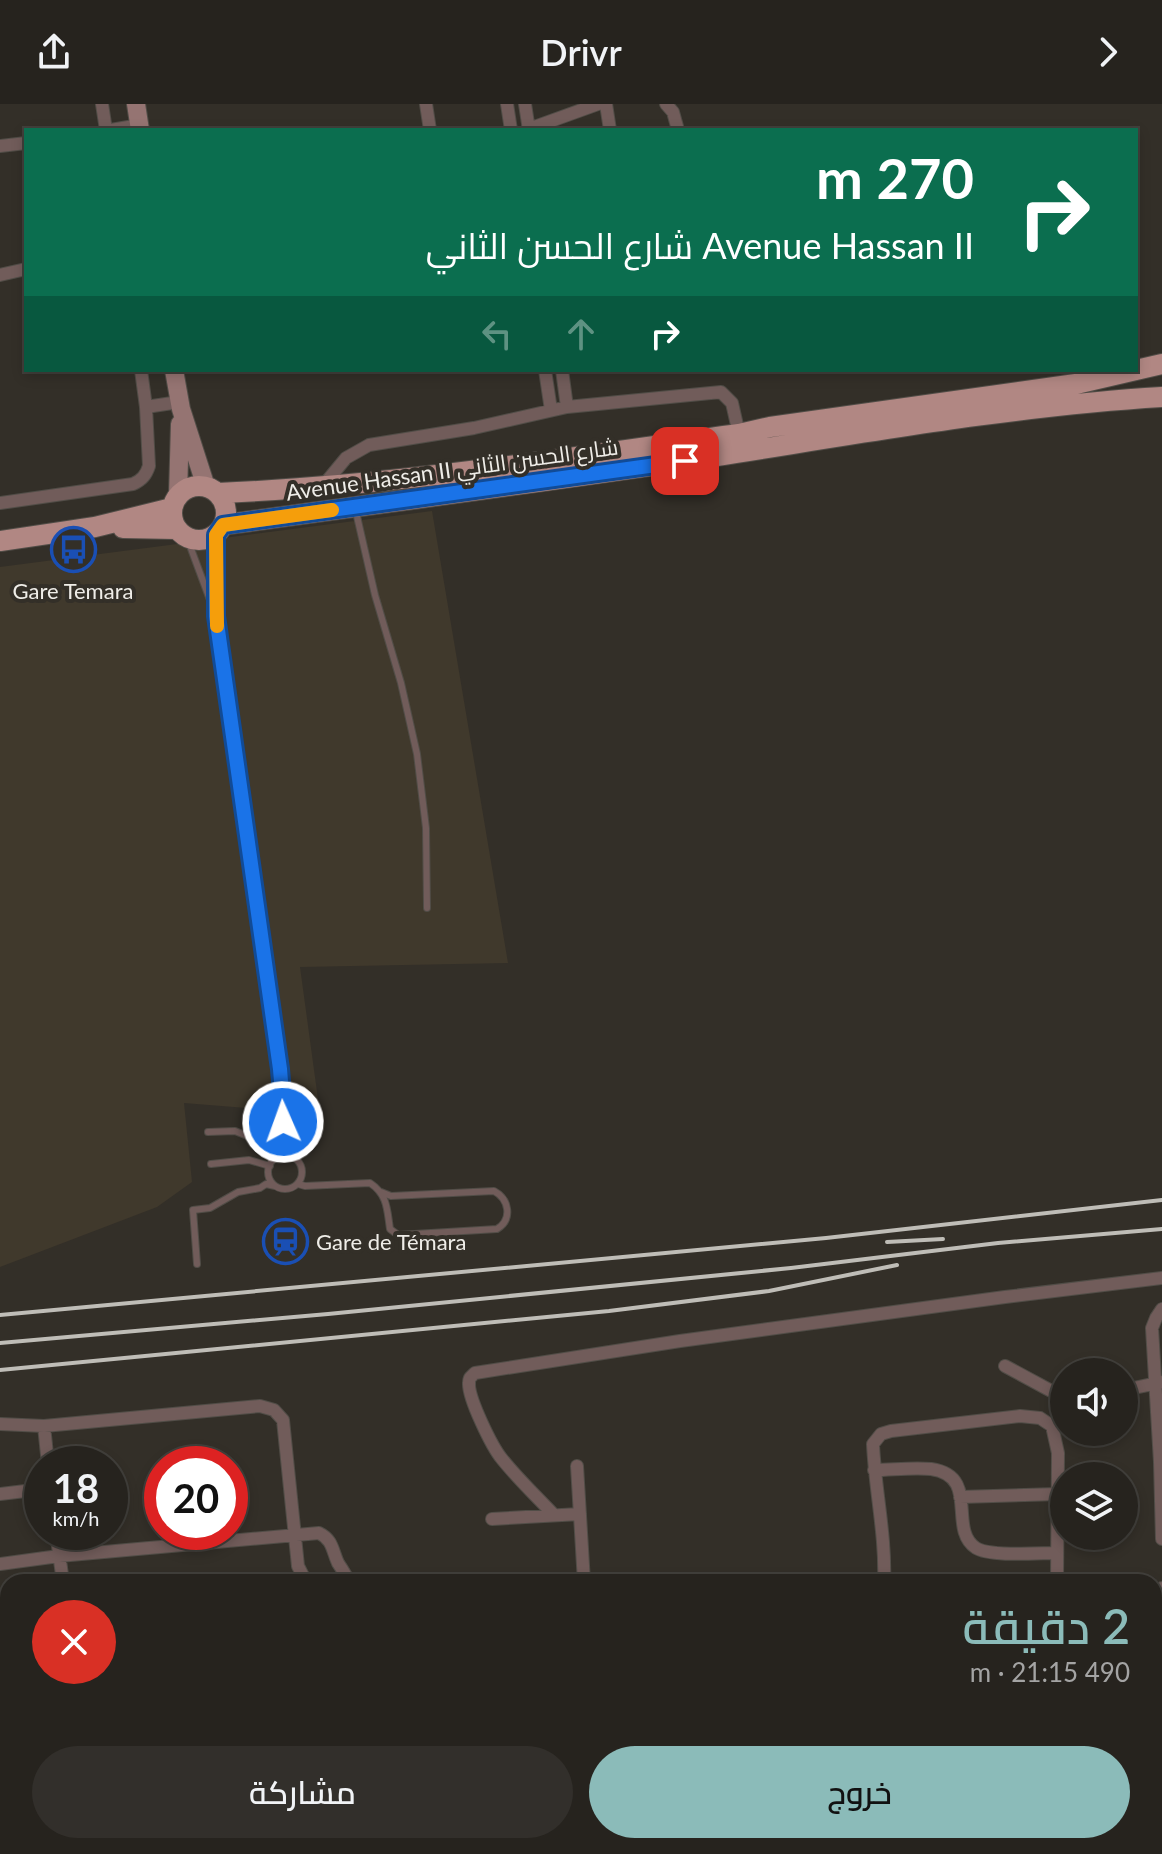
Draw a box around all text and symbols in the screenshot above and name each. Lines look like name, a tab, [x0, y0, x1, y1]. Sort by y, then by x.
icon: share	[32, 30, 76, 74]
text: Drivr	[540, 30, 622, 74]
icon: forward	[1086, 30, 1130, 74]
text: 270 m	[816, 144, 974, 211]
icon: right	[1002, 160, 1106, 264]
text: Avenue Hassan II شارع الحسن الثاني	[426, 223, 974, 267]
icon: left	[475, 312, 519, 356]
icon: ahead	[559, 312, 603, 356]
icon: right	[643, 312, 687, 356]
pin	[651, 427, 719, 495]
street label: Avenue Hassan II شارع الحسن الثاني	[284, 432, 620, 510]
icon: arrive	[663, 439, 707, 483]
bus stop icon: Gare Temara	[49, 525, 97, 573]
place label: Gare Temara	[13, 577, 133, 604]
position arrow	[241, 1080, 325, 1164]
station icon: Gare de Témara	[261, 1217, 309, 1265]
place label: Gare de Témara	[316, 1228, 466, 1255]
map controls	[1050, 1358, 1138, 1550]
button: sound	[1050, 1358, 1138, 1446]
speed limit sign: 20	[144, 1446, 248, 1550]
button: layers	[1050, 1462, 1138, 1550]
text: 18	[53, 1464, 99, 1512]
text: km/h	[53, 1506, 99, 1530]
text: 2 دقيقة	[962, 1597, 1130, 1654]
button: close	[32, 1600, 116, 1684]
text: 490 m · 21:15	[970, 1656, 1130, 1688]
button: مشاركة	[32, 1746, 573, 1838]
button: خروج	[589, 1746, 1130, 1838]

